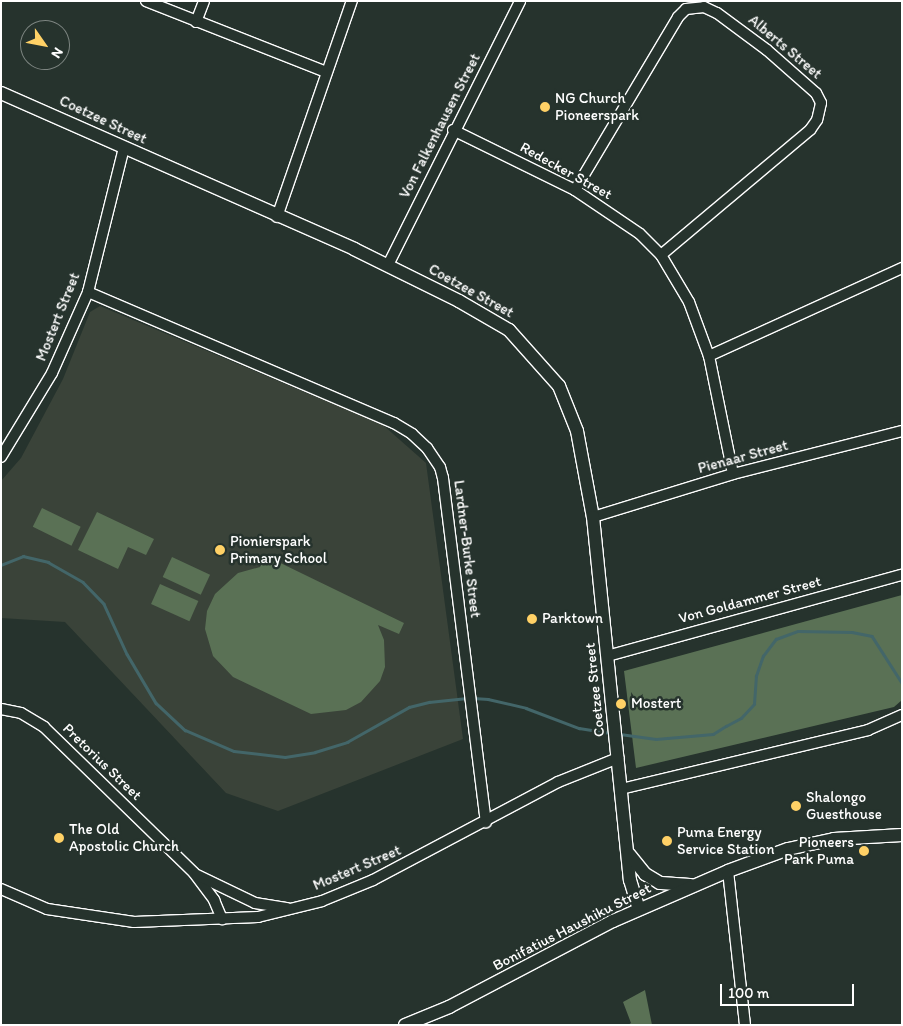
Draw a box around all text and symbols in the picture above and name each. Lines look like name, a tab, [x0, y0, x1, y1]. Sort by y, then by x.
street label: Alberts Street	[745, 11, 825, 83]
north arrow	[20, 20, 70, 70]
text: N	[47, 44, 67, 61]
street label: Von Falkenhausen Street	[396, 51, 484, 201]
place label: NG Church Pioneerspark	[555, 89, 639, 124]
street label: Coetzee Street	[56, 92, 150, 148]
marker: NG Church Pioneerspark	[539, 101, 551, 113]
street label: Redecker Street	[517, 138, 615, 204]
street label: Coetzee Street	[425, 260, 517, 322]
street label: Mostert Street	[32, 270, 84, 364]
street label: Pienaar Street	[696, 436, 790, 478]
street label: Lardner-Burke Street	[450, 479, 484, 619]
place label: Pionierspark Primary School	[230, 532, 327, 567]
marker: Pionierspark Primary School	[214, 544, 226, 556]
street label: Von Goldammer Street	[677, 572, 823, 628]
place label: Parktown	[542, 610, 603, 628]
marker: Parktown	[526, 613, 538, 625]
street label: Coetzee Street	[581, 642, 609, 738]
place label: Mostert	[631, 695, 681, 713]
marker: Mostert	[615, 698, 627, 710]
street label: Pretorius Street	[59, 720, 145, 804]
place label: Shalongo Guesthouse	[806, 788, 882, 823]
marker: Shalongo Guesthouse	[790, 800, 802, 812]
place label: The Old Apostolic Church	[69, 820, 179, 855]
place label: Puma Energy Service Station	[677, 823, 774, 858]
marker: The Old Apostolic Church	[53, 832, 65, 844]
place label: Pioneers Park Puma	[784, 833, 854, 868]
marker: Puma Energy Service Station	[661, 835, 673, 847]
street label: Mostert Street	[310, 841, 404, 895]
marker: Pioneers Park Puma	[858, 845, 870, 857]
street label: Bonifatius Haushiku Street	[490, 879, 654, 975]
scale bar	[723, 974, 857, 1006]
text: 100 m	[728, 984, 769, 1002]

